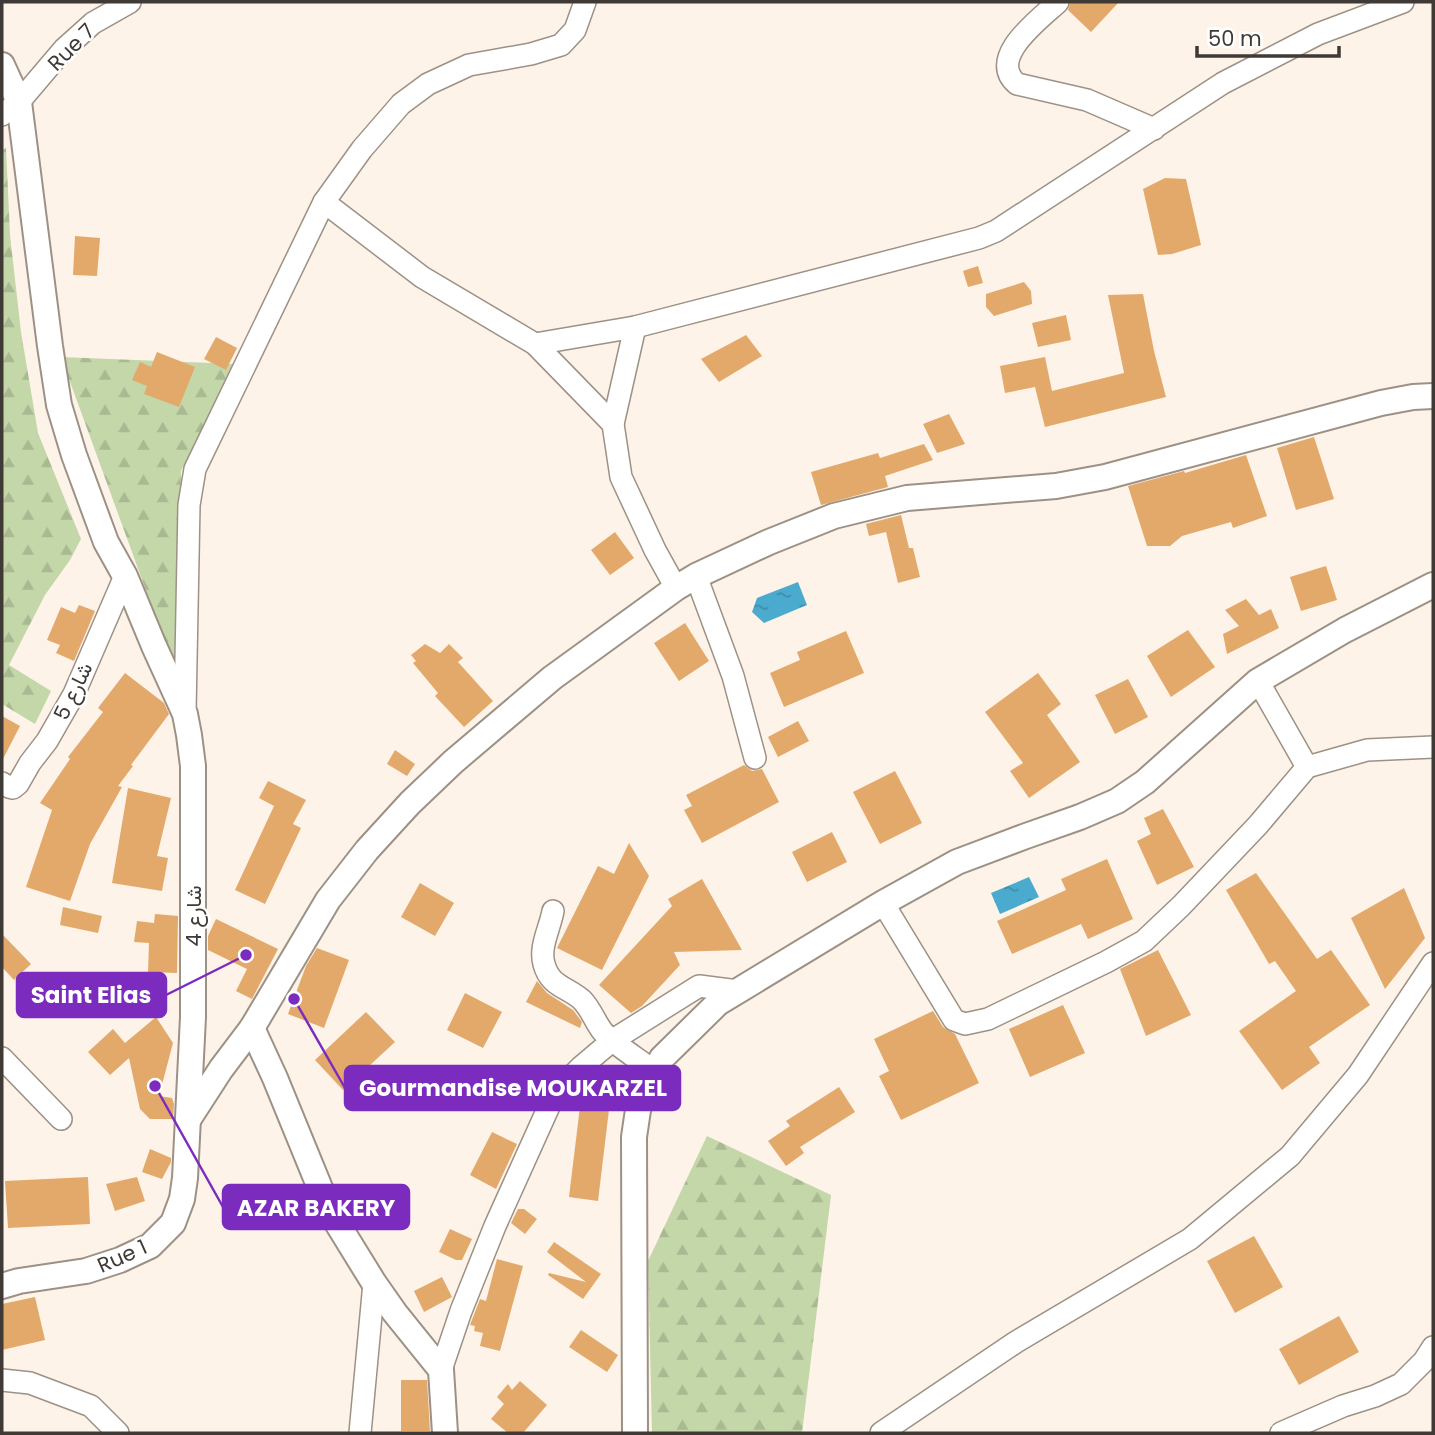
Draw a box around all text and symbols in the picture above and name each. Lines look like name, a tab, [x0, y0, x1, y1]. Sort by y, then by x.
scale bar	[1197, 14, 1339, 58]
street label: Rue 7	[41, 17, 101, 77]
text: 50 m	[1208, 24, 1262, 53]
street label: شارع 5	[47, 657, 99, 725]
street label: شارع 4	[179, 885, 208, 947]
callout: Saint Elias	[17, 973, 166, 1017]
text: Saint Elias	[31, 979, 151, 1011]
callout: Gourmandise MOUKARZEL	[345, 1066, 680, 1110]
text: Gourmandise MOUKARZEL	[359, 1072, 667, 1104]
callout: AZAR BAKERY	[223, 1185, 409, 1229]
text: AZAR BAKERY	[237, 1192, 396, 1224]
street label: Rue 1	[93, 1232, 151, 1280]

